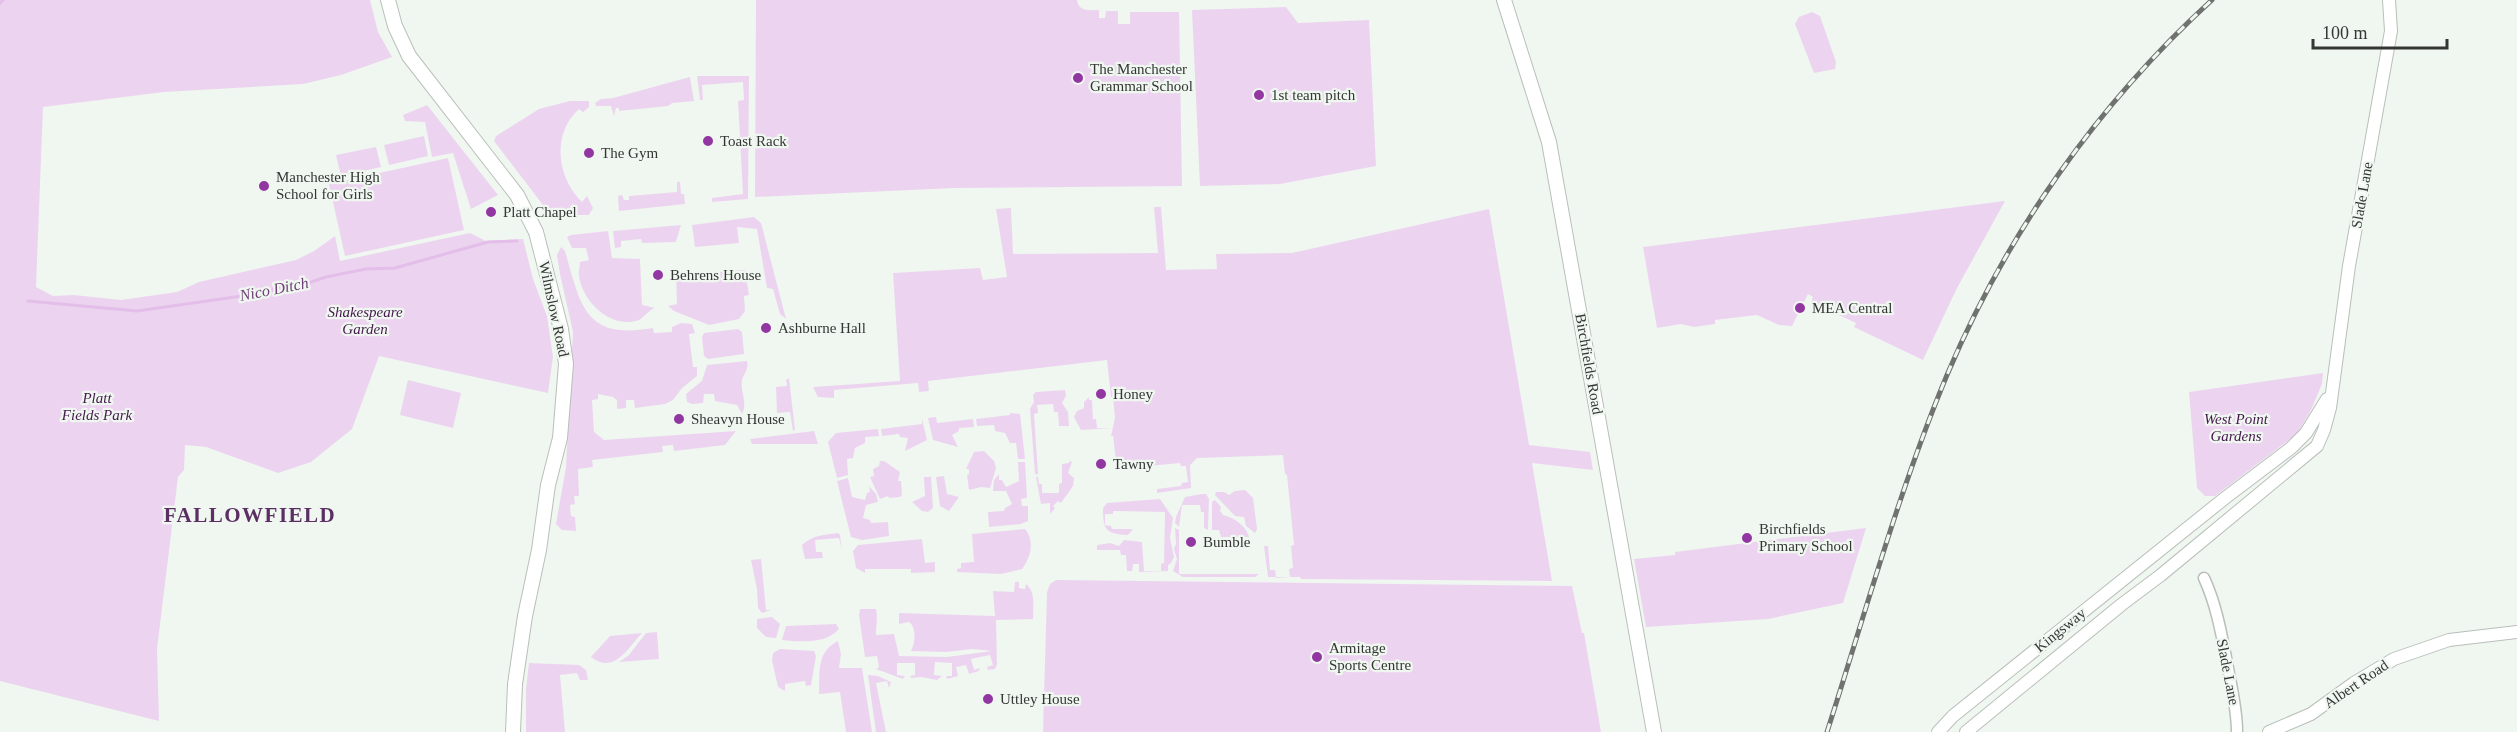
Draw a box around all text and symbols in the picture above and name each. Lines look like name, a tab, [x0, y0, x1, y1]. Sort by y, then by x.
scale bar	[2313, 12, 2446, 50]
text: 100 m	[2322, 23, 2368, 43]
place label: The Manchester Grammar School	[1090, 61, 1193, 94]
marker: The Manchester Grammar School	[1071, 71, 1085, 85]
place label: 1st team pitch	[1271, 87, 1356, 103]
marker: 1st team pitch	[1252, 88, 1266, 102]
place label: Toast Rack	[720, 133, 787, 149]
marker: Toast Rack	[701, 134, 715, 148]
place label: The Gym	[601, 145, 658, 161]
marker: The Gym	[582, 146, 596, 160]
street label: Slade Lane	[2348, 160, 2376, 229]
place label: Manchester High School for Girls	[276, 169, 380, 202]
marker: Manchester High School for Girls	[257, 179, 271, 193]
place label: Platt Chapel	[503, 204, 577, 220]
marker: Platt Chapel	[484, 205, 498, 219]
street label: Wilmslow Road	[536, 260, 572, 359]
place label: Behrens House	[670, 267, 762, 283]
marker: Behrens House	[651, 268, 665, 282]
water label: Nico Ditch	[237, 274, 310, 304]
place label: MEA Central	[1812, 300, 1892, 316]
marker: MEA Central	[1793, 301, 1807, 315]
park label: Shakespeare Garden	[327, 304, 403, 337]
street label: Birchfields Road	[1572, 312, 1606, 416]
place label: Ashburne Hall	[778, 320, 866, 336]
marker: Ashburne Hall	[759, 321, 773, 335]
place label: Honey	[1113, 386, 1153, 402]
marker: Honey	[1094, 387, 1108, 401]
park label: Platt Fields Park	[61, 390, 133, 423]
place label: Sheavyn House	[691, 411, 785, 427]
park label: West Point Gardens	[2204, 411, 2269, 444]
marker: Sheavyn House	[672, 412, 686, 426]
place label: Tawny	[1113, 456, 1154, 472]
marker: Tawny	[1094, 457, 1108, 471]
district label: FALLOWFIELD	[164, 503, 336, 527]
place label: Birchfields Primary School	[1759, 521, 1853, 554]
marker: Birchfields Primary School	[1740, 531, 1754, 545]
place label: Bumble	[1203, 534, 1251, 550]
marker: Bumble	[1184, 535, 1198, 549]
street label: Kingsway	[2031, 604, 2089, 655]
street label: Slade Lane	[2214, 638, 2242, 707]
place label: Armitage Sports Centre	[1329, 640, 1411, 673]
marker: Armitage Sports Centre	[1310, 650, 1324, 664]
street label: Albert Road	[2321, 656, 2391, 711]
place label: Uttley House	[1000, 691, 1080, 707]
marker: Uttley House	[981, 692, 995, 706]

